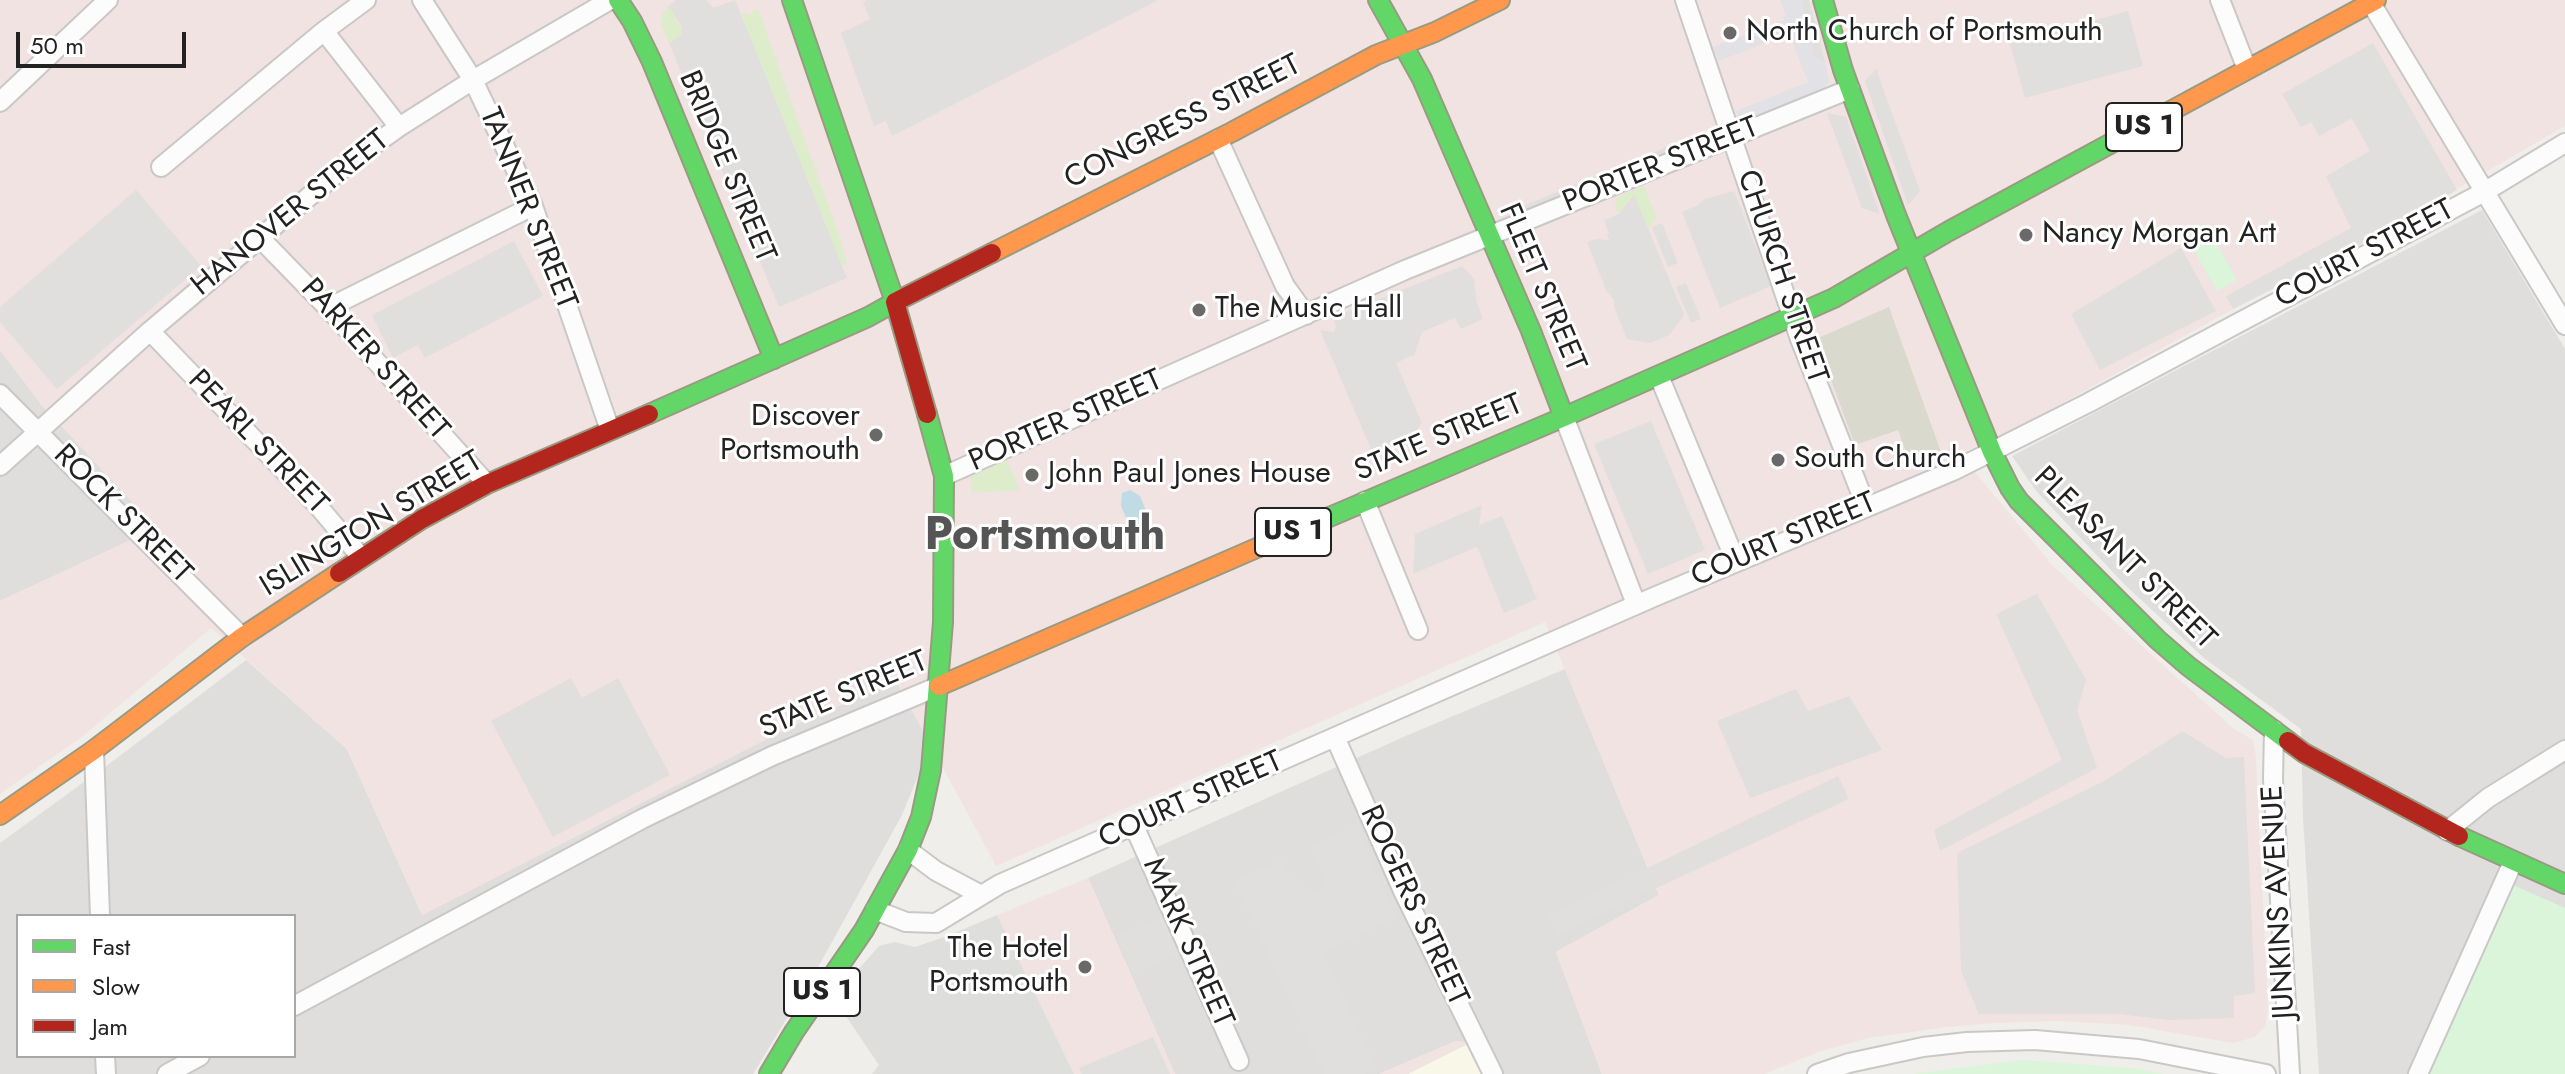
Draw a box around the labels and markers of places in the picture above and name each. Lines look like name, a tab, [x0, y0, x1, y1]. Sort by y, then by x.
place label: North Church of Portsmouth	[1746, 15, 2103, 51]
marker: North Church of Portsmouth	[1721, 24, 1739, 42]
place label: Nancy Morgan Art	[2042, 217, 2276, 253]
marker: Nancy Morgan Art	[2017, 226, 2035, 244]
place label: The Music Hall	[1215, 292, 1402, 328]
marker: The Music Hall	[1190, 301, 1208, 319]
place label: Discover Portsmouth	[720, 400, 860, 470]
marker: Discover Portsmouth	[867, 426, 885, 444]
place label: South Church	[1794, 442, 1966, 478]
marker: South Church	[1769, 451, 1787, 469]
place label: John Paul Jones House	[1048, 457, 1331, 493]
marker: John Paul Jones House	[1023, 466, 1041, 484]
place label: The Hotel Portsmouth	[929, 932, 1069, 1002]
marker: The Hotel Portsmouth	[1076, 958, 1094, 976]

